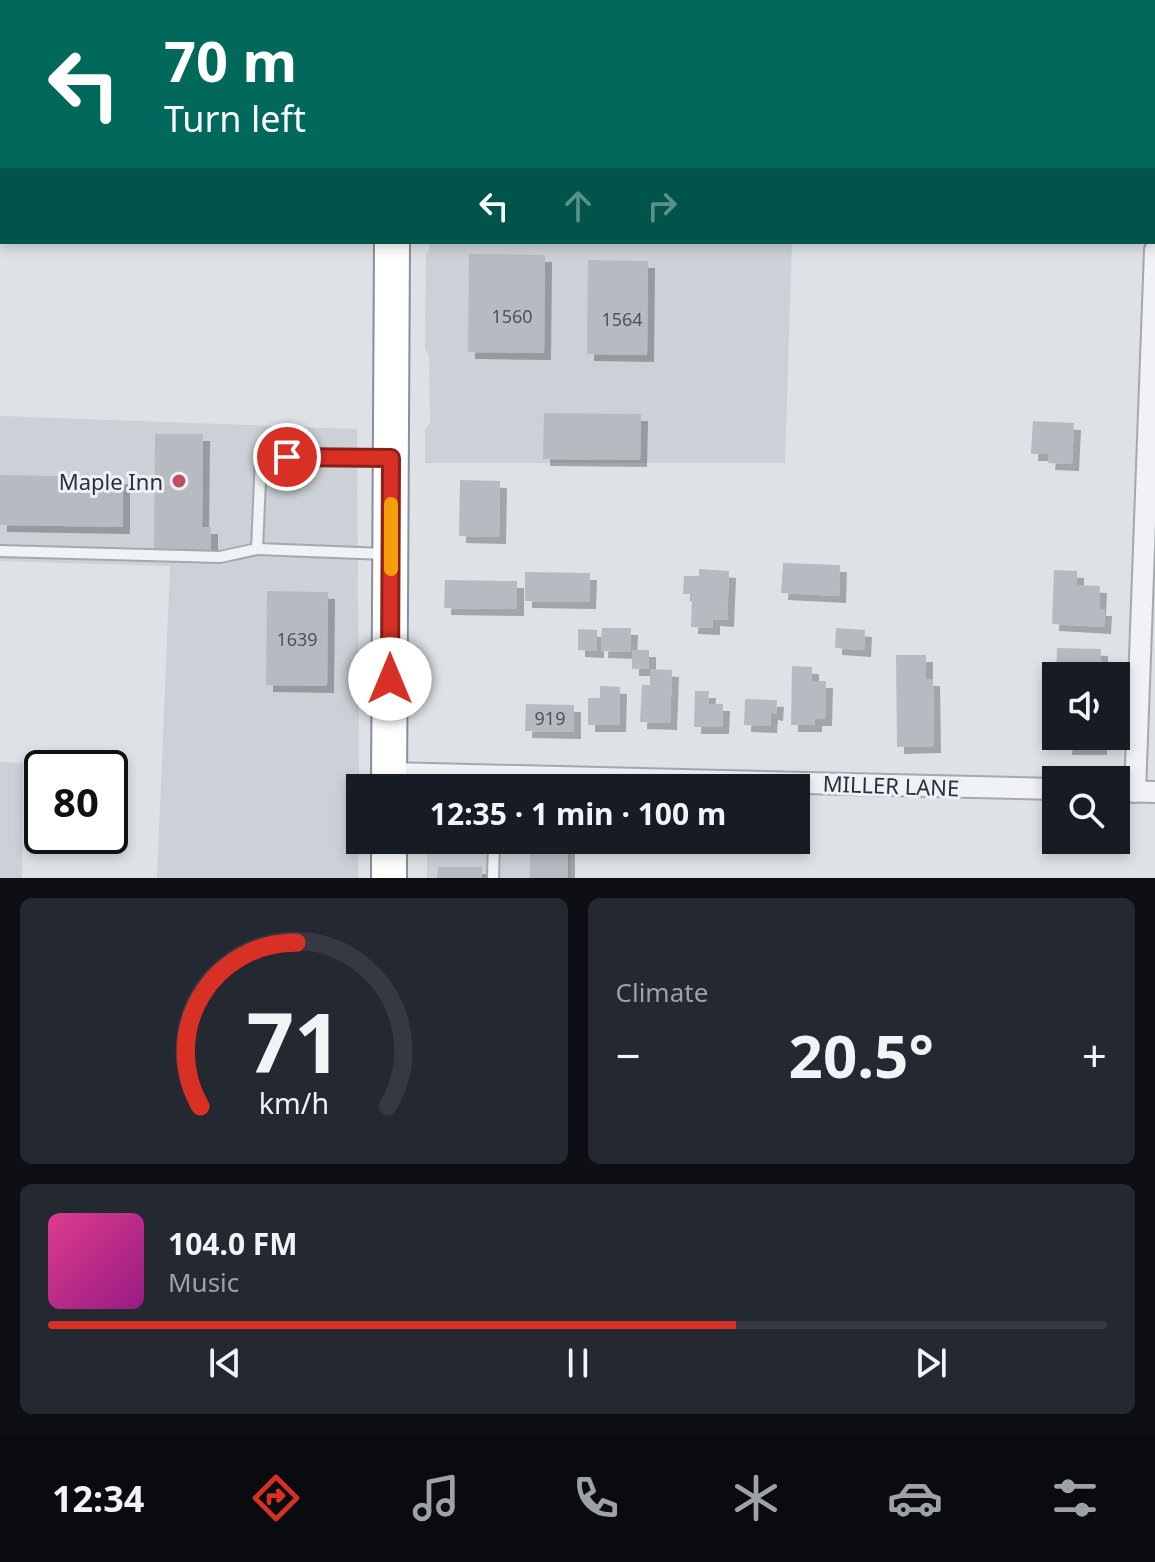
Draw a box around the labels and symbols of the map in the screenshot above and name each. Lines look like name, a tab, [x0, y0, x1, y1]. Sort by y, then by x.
house number: 1560	[491, 304, 533, 328]
house number: 1564	[601, 307, 643, 331]
pin	[253, 423, 321, 491]
place label: Maple Inn	[59, 466, 163, 496]
marker: Maple Inn	[170, 472, 188, 490]
house number: 1639	[276, 627, 318, 651]
position arrow	[348, 637, 432, 721]
house number: 919	[535, 706, 565, 730]
speed limit sign: 80	[24, 750, 128, 854]
street label: MILLER LANE	[822, 768, 960, 802]

